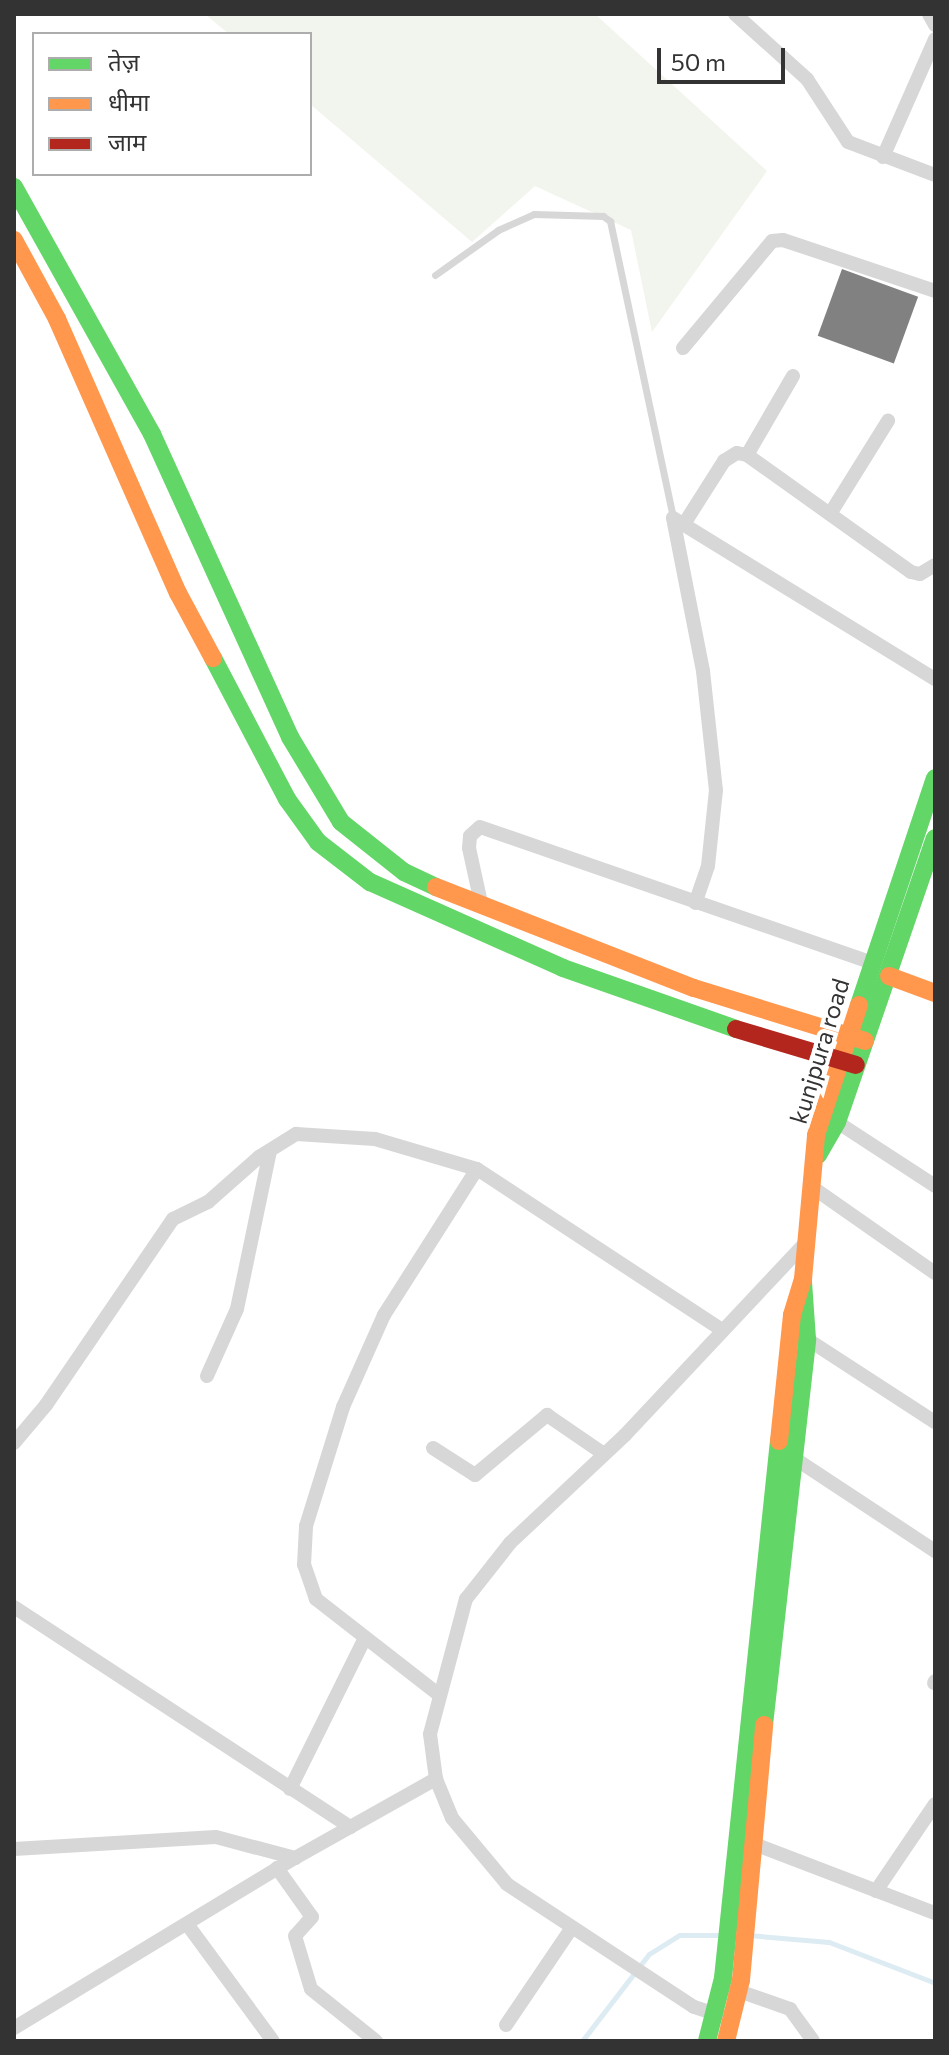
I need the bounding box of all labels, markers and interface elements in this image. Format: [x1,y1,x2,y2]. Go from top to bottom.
legend [32,32,312,176]
scale bar [661,32,789,82]
text: तेज़ [108,47,140,76]
text: 50 m [671,47,726,76]
text: धीमा [108,87,150,116]
text: जाम [108,127,146,156]
street label: kunjpura road [783,975,855,1127]

